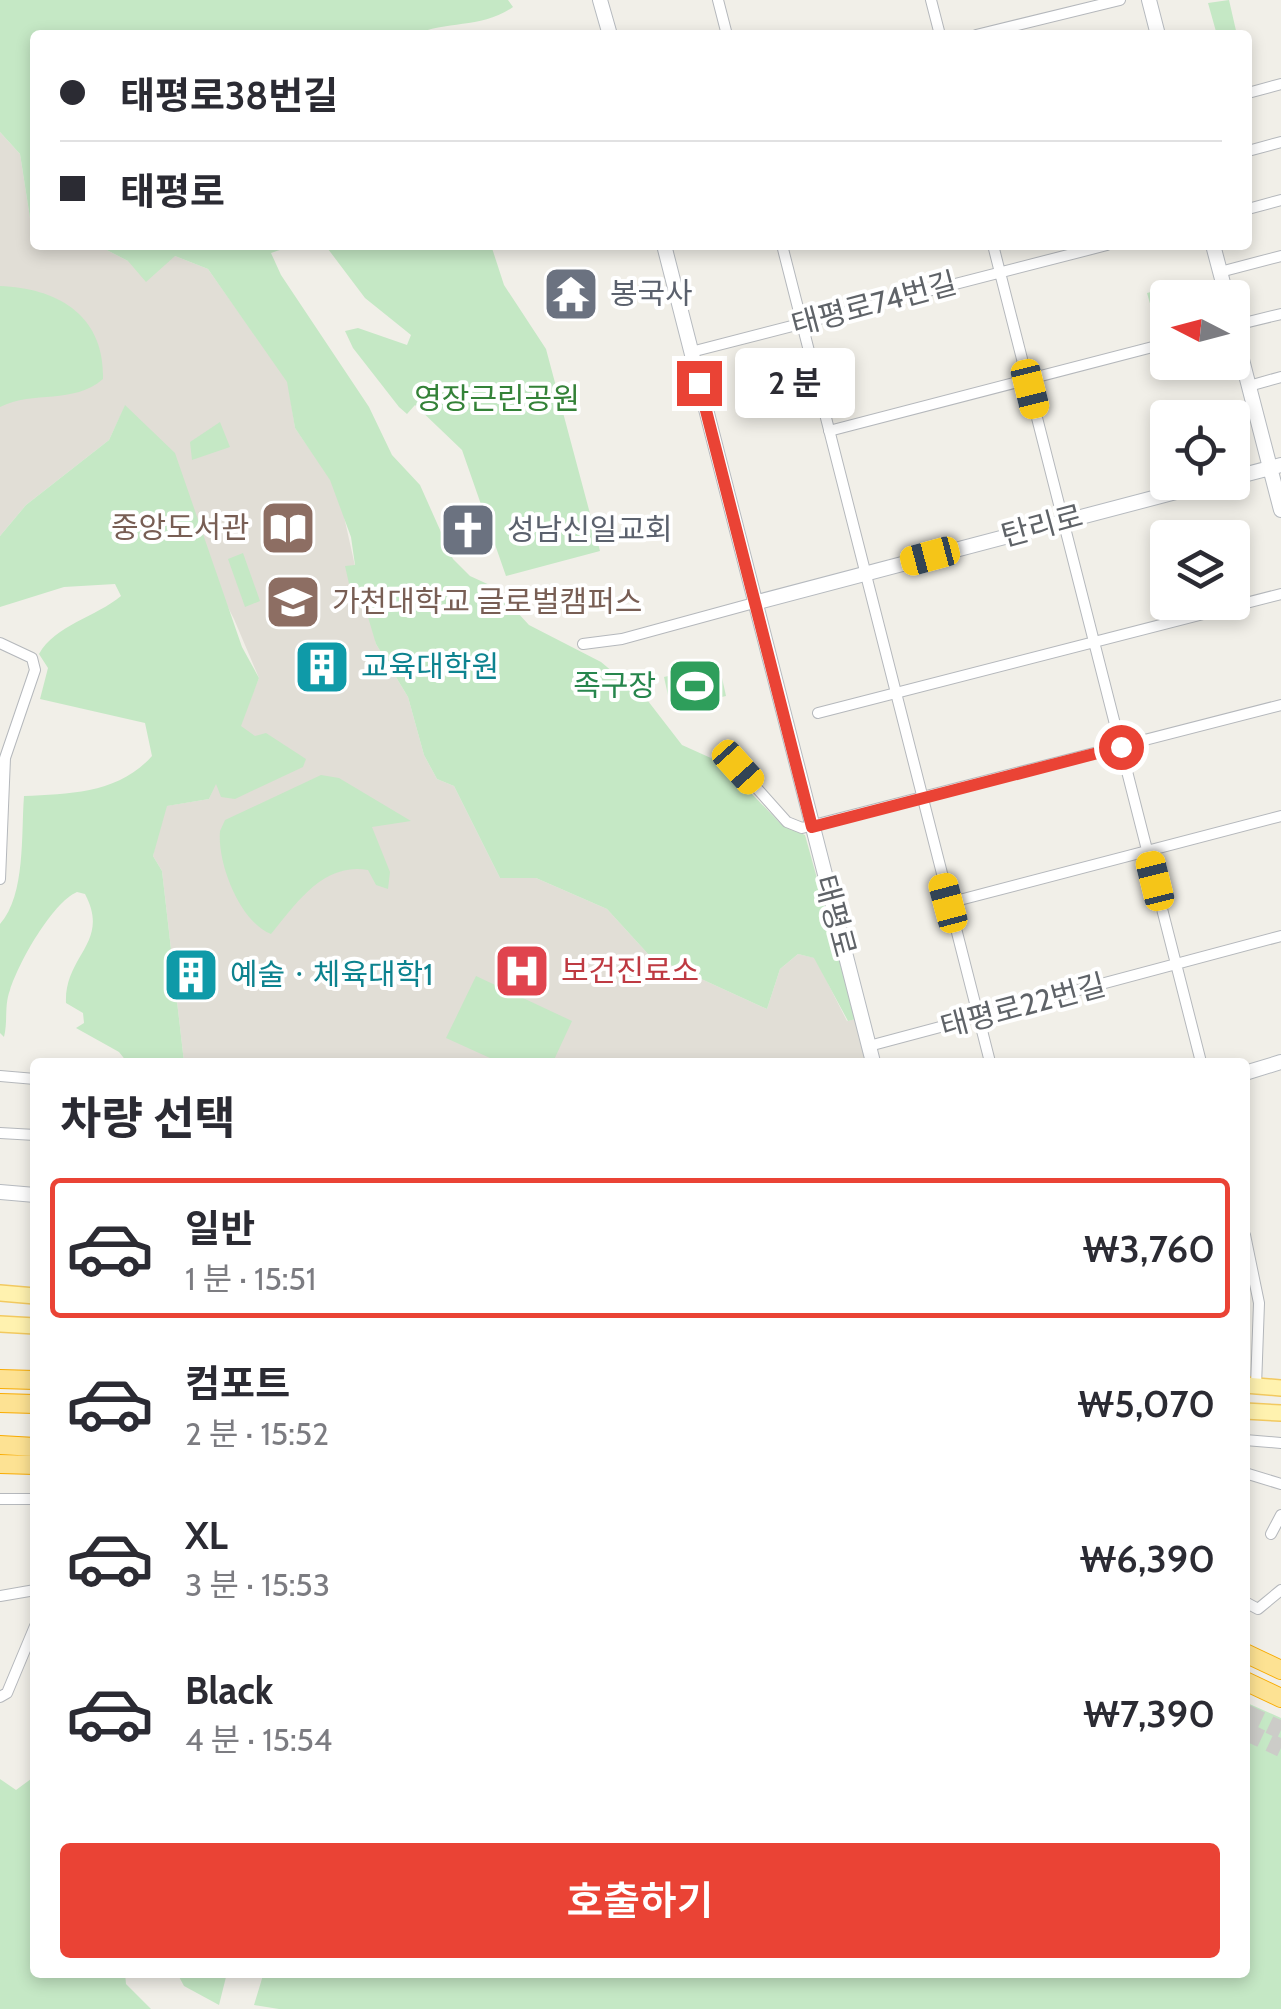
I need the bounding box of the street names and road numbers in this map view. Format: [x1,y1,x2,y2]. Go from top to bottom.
street label: 태평로74번길 [787,264,960,343]
street label: 탄리로 [997,497,1087,554]
street label: 태평로 [807,871,864,961]
street label: 태평로22번길 [936,966,1109,1045]

